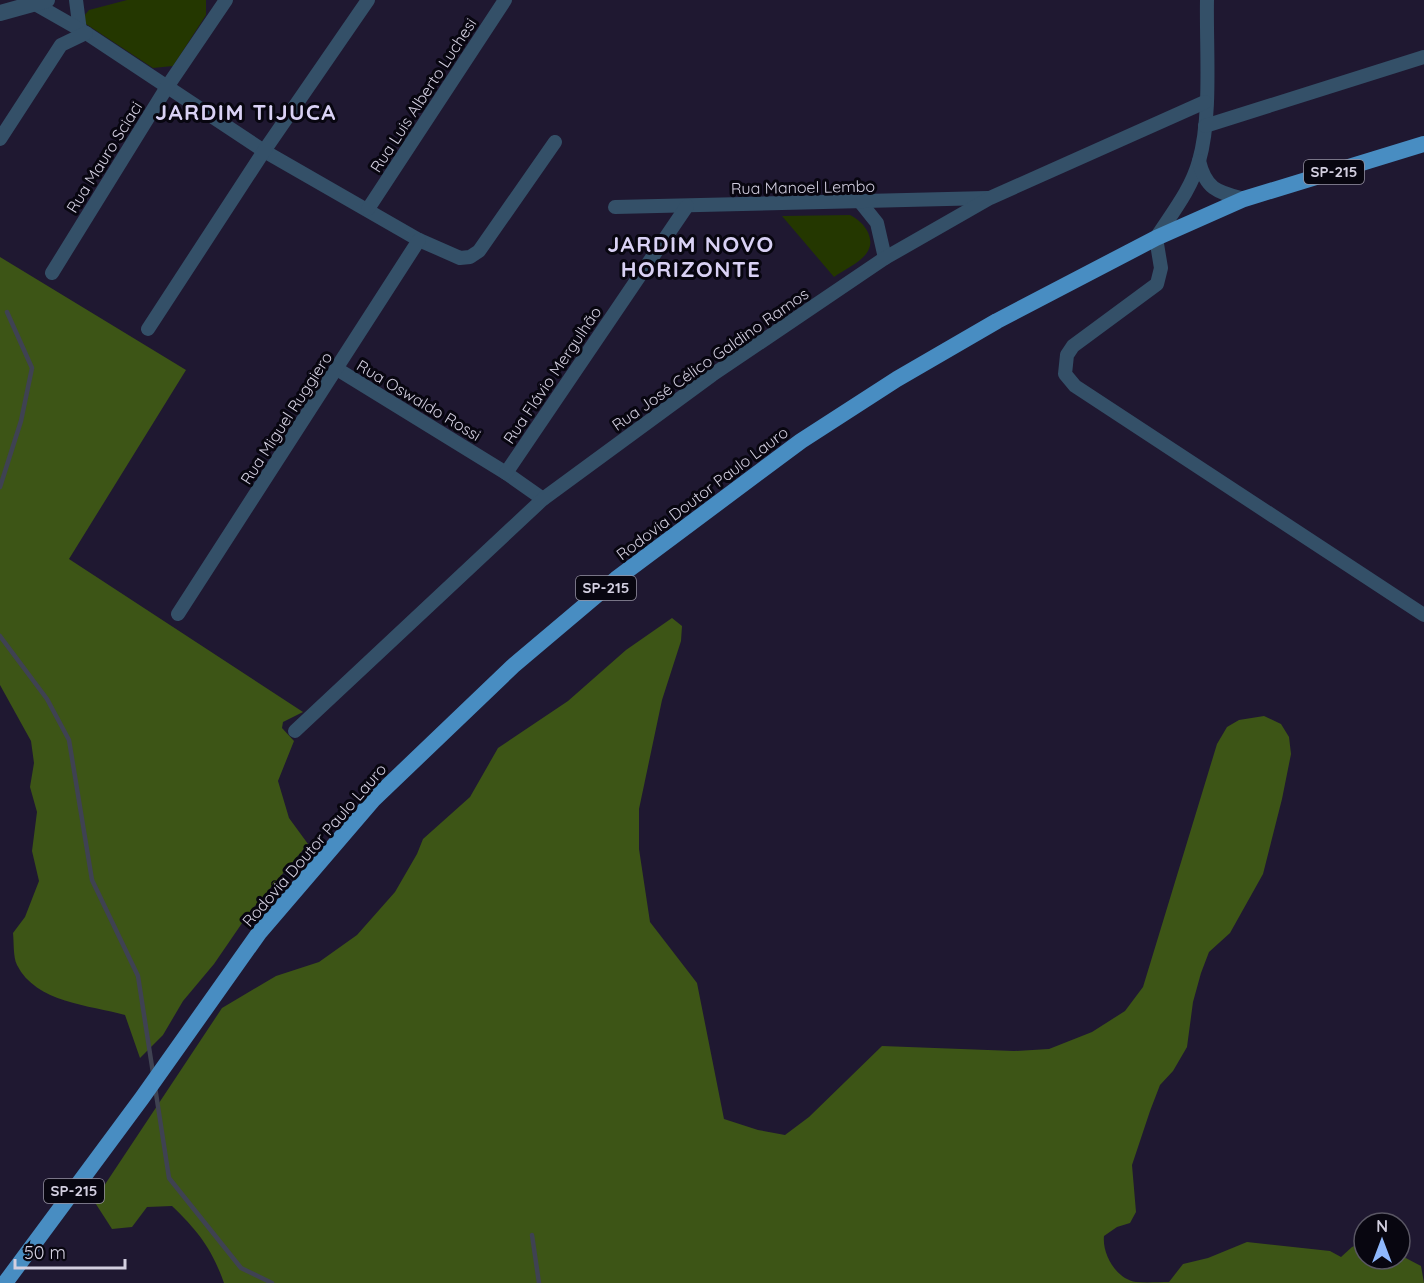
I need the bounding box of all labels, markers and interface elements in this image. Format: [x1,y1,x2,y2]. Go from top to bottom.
street label: Rua Luis Alberto Luchesi [366,14,480,176]
street label: Rua Mauro Sciaci [62,98,146,216]
district label: JARDIM TIJUCA [155,98,337,126]
road number: SP-215 [1304,160,1364,184]
street label: Rua Manoel Lembo [731,176,875,198]
district label: JARDIM NOVO HORIZONTE [607,230,775,283]
street label: Rua José Célico Galdino Ramos [608,283,812,435]
street label: Rua Flávio Mergulhão [499,303,605,447]
street label: Rua Miguel Ruggiero [236,348,336,488]
street label: Rua Oswaldo Rossi [353,355,485,445]
street label: Rodovia Doutor Paulo Lauro [612,422,792,564]
road number: SP-215 [576,576,636,600]
street label: Rodovia Doutor Paulo Lauro [238,759,390,931]
road number: SP-215 [44,1179,104,1203]
north arrow [1352,1211,1412,1271]
text: N [1376,1216,1388,1236]
scale bar [15,1232,124,1270]
text: 50 m [24,1241,66,1264]

